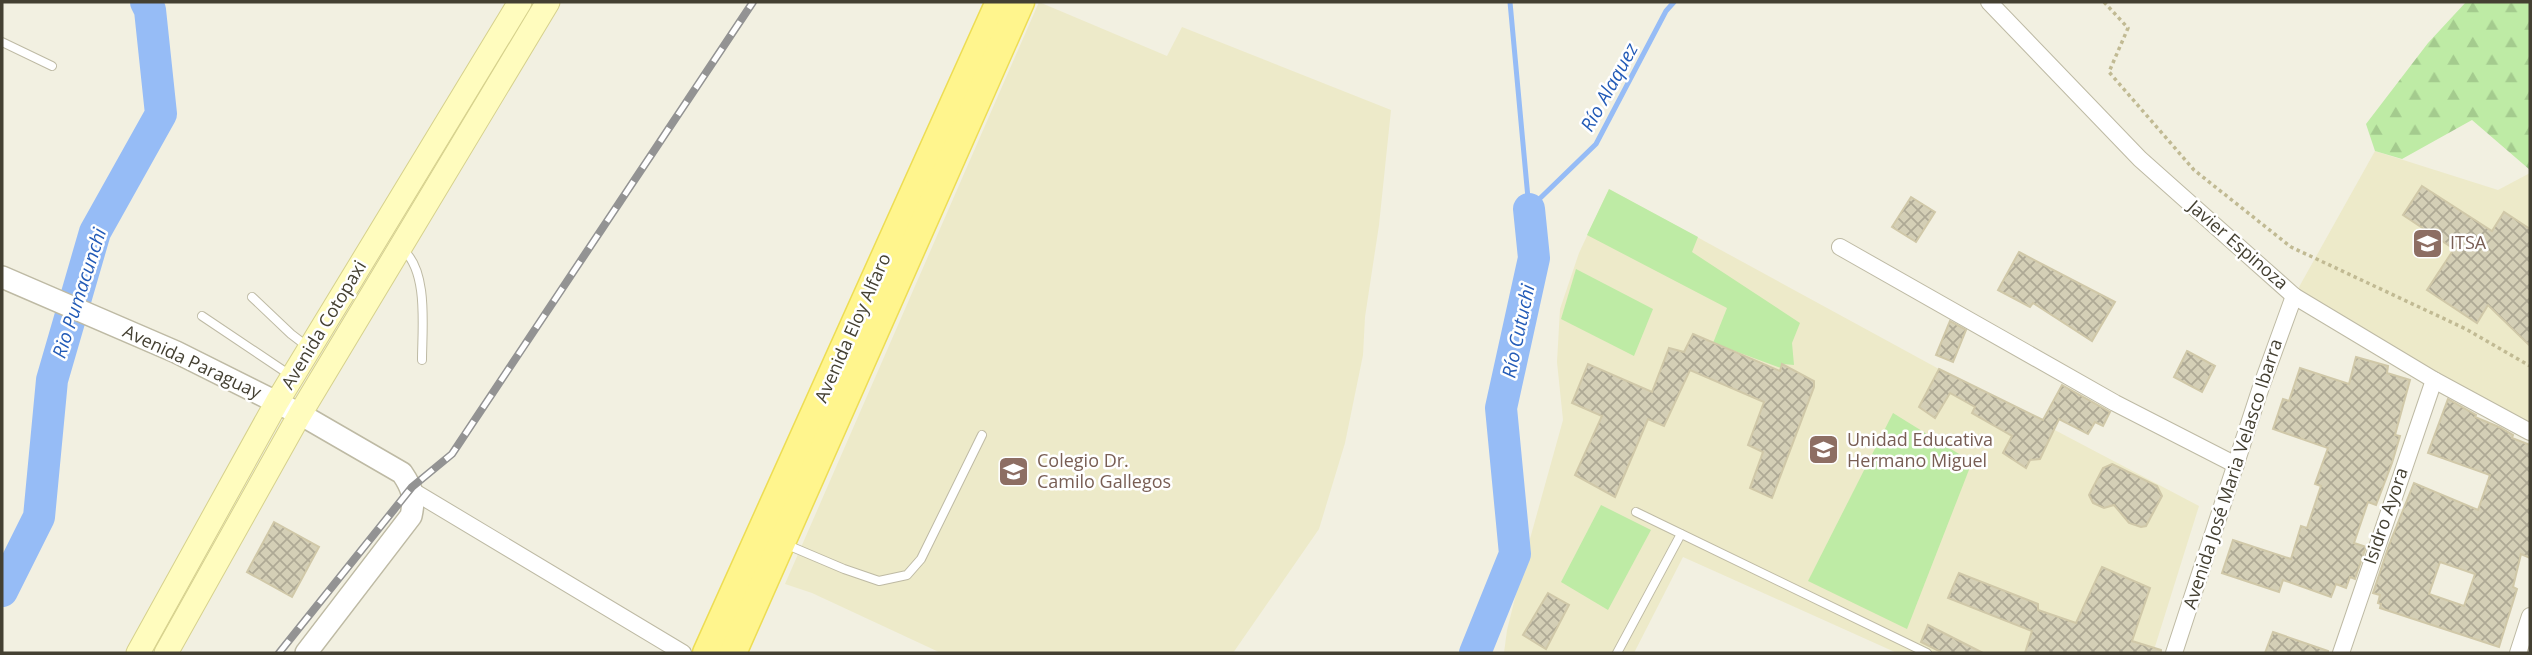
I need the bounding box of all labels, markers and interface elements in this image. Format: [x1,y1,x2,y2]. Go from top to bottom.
water label: Río Alaquez [1574,38,1644,136]
street label: Javier Espinoza [2182,193,2294,294]
water label: Rio Pumacunchi [46,224,113,361]
school or university icon: ITSA [2410,226,2444,260]
place label: ITSA [2450,230,2487,254]
street label: Avenida Eloy Alfaro [808,249,896,406]
street label: Avenida Cotopaxi [275,256,371,393]
water label: Río Cutuchi [1495,281,1541,380]
street label: Avenida Paraguay [119,319,266,404]
street label: Avenida José Maria Velasco Ibarra [2177,336,2287,612]
place label: Unidad Educativa Hermano Miguel [1847,427,1993,472]
school or university icon: Unidad Educativa Hermano Miguel [1807,433,1841,467]
place label: Colegio Dr. Camilo Gallegos [1037,448,1171,493]
school or university icon: Colegio Dr. Camilo Gallegos [997,454,1031,488]
street label: Isidro Ayora [2357,464,2413,567]

